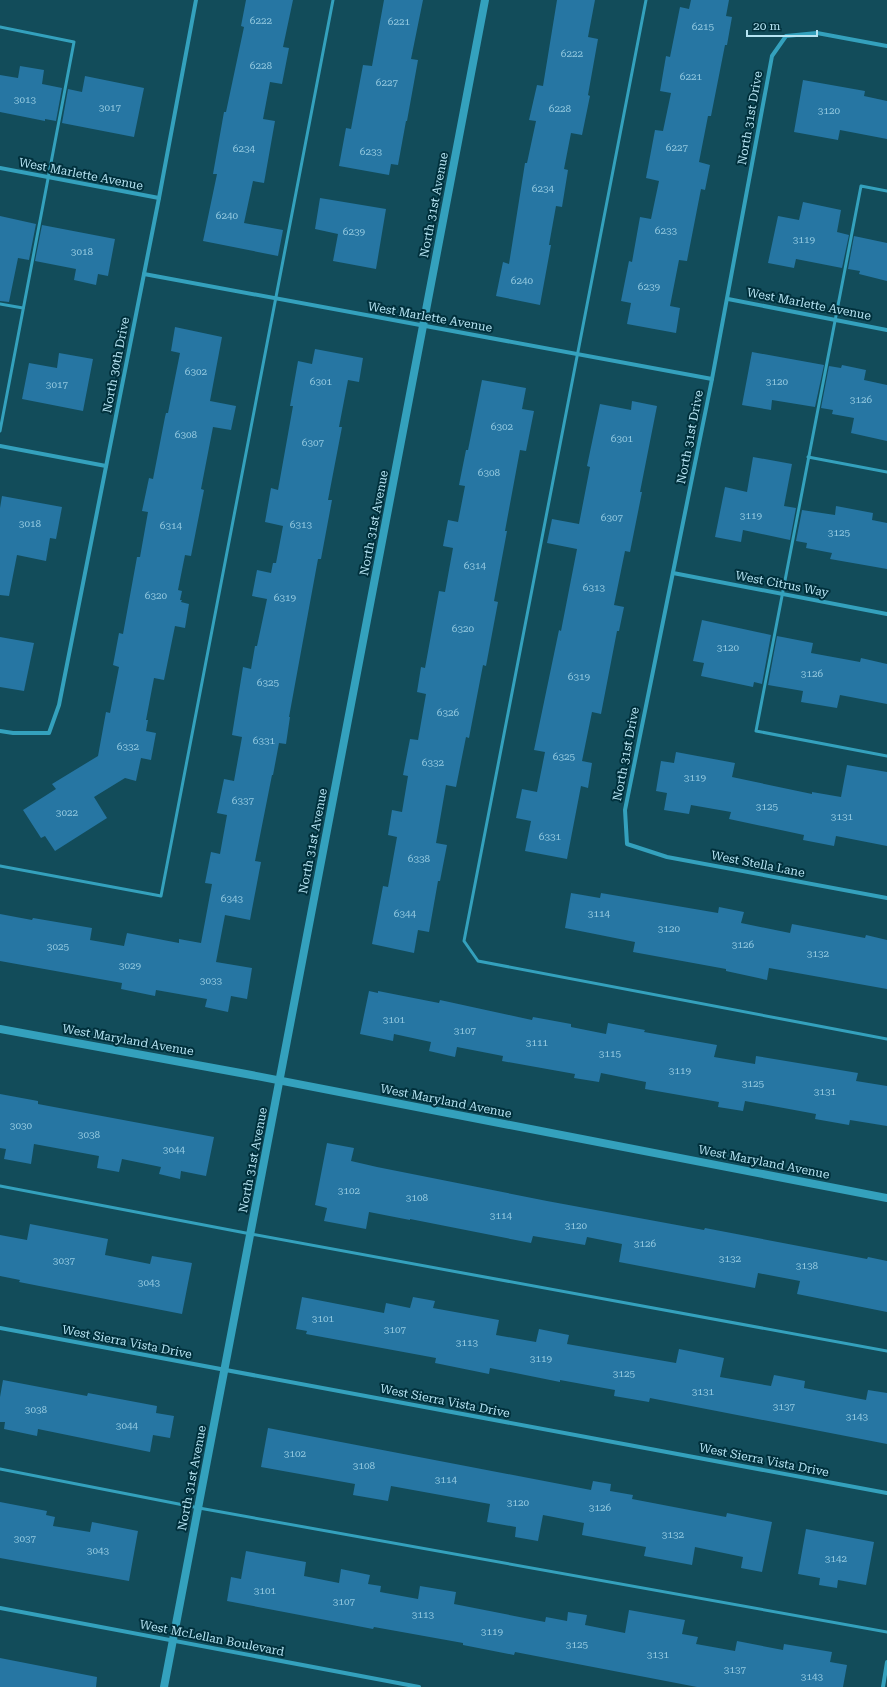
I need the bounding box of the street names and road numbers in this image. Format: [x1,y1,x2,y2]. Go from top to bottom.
street label: North 31st Drive [735,70,765,166]
street label: North 31st Avenue [417,151,451,259]
street label: West Marlette Avenue [18,155,145,193]
street label: West Marlette Avenue [746,285,873,323]
street label: West Marlette Avenue [367,299,494,335]
street label: North 30th Drive [100,316,132,414]
street label: North 31st Drive [674,389,706,485]
street label: North 31st Avenue [357,469,391,577]
street label: West Citrus Way [734,568,831,600]
street label: North 31st Drive [610,706,642,802]
street label: North 31st Avenue [296,787,330,895]
street label: West Stella Lane [710,848,806,880]
street label: West Maryland Avenue [61,1022,195,1059]
street label: West Maryland Avenue [379,1081,513,1121]
street label: North 31st Avenue [236,1106,270,1214]
street label: West Maryland Avenue [697,1142,831,1182]
street label: West Sierra Vista Drive [61,1323,193,1362]
street label: West Sierra Vista Drive [379,1382,511,1421]
street label: North 31st Avenue [175,1424,209,1532]
street label: West Sierra Vista Drive [698,1441,830,1480]
street label: West McLellan Boulevard [139,1617,286,1659]

